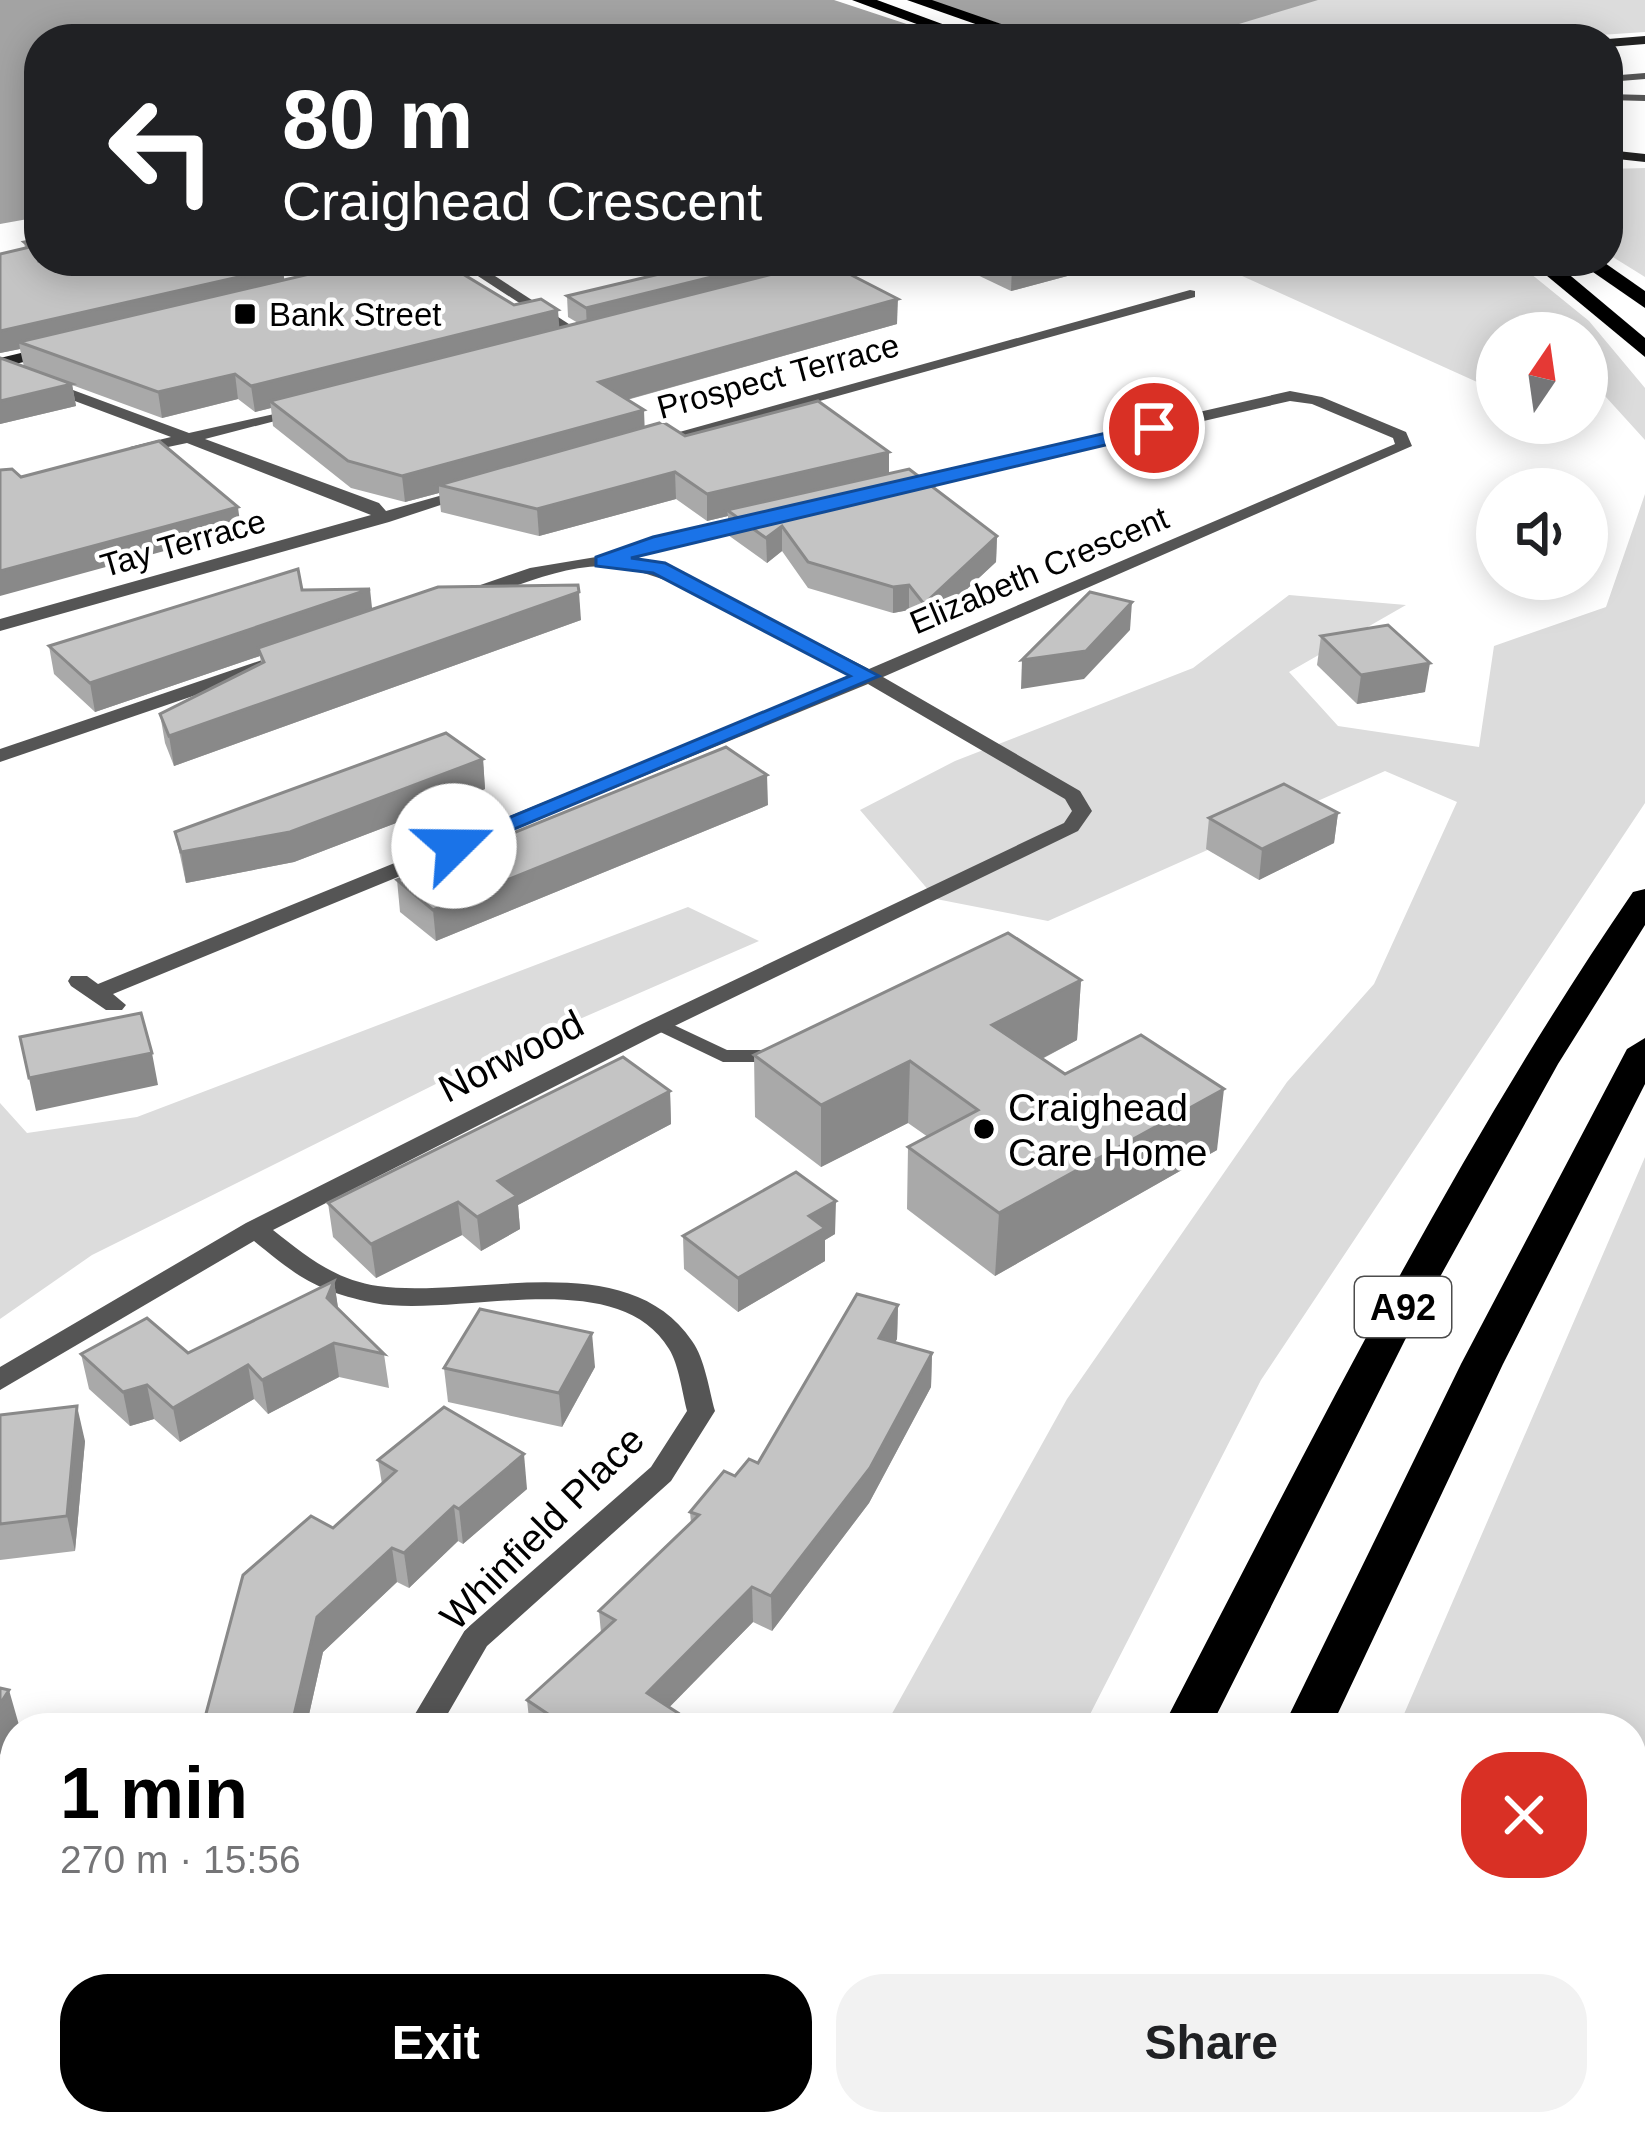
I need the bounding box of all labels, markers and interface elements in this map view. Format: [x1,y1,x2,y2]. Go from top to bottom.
icon: left [84,72,240,228]
text: 80 m [282,72,473,166]
text: Craighead Crescent [282,171,762,231]
place label: Bank Street [269,296,441,333]
marker: Bank Street [232,301,258,327]
north arrow [1476,312,1608,444]
map controls [1476,312,1608,600]
street label: Prospect Terrace [653,326,903,426]
pin [1103,377,1205,479]
icon: arrive [1121,395,1187,461]
button: sound [1476,468,1608,600]
street label: Elizabeth Crescent [904,499,1174,641]
street label: Tay Terrace [96,502,270,584]
position arrow [391,783,517,909]
street label: Norwood [432,1001,590,1111]
place label: Craighead Care Home [1008,1086,1207,1174]
marker: Craighead Care Home [971,1116,997,1142]
road number: A92 [1355,1277,1451,1337]
street label: Whinfield Place [432,1418,652,1638]
button: close [1461,1752,1587,1878]
text: 1 min [60,1753,248,1833]
text: 270 m · 15:56 [60,1838,301,1881]
button: Exit [60,1974,812,2112]
button: Share [836,1974,1587,2112]

